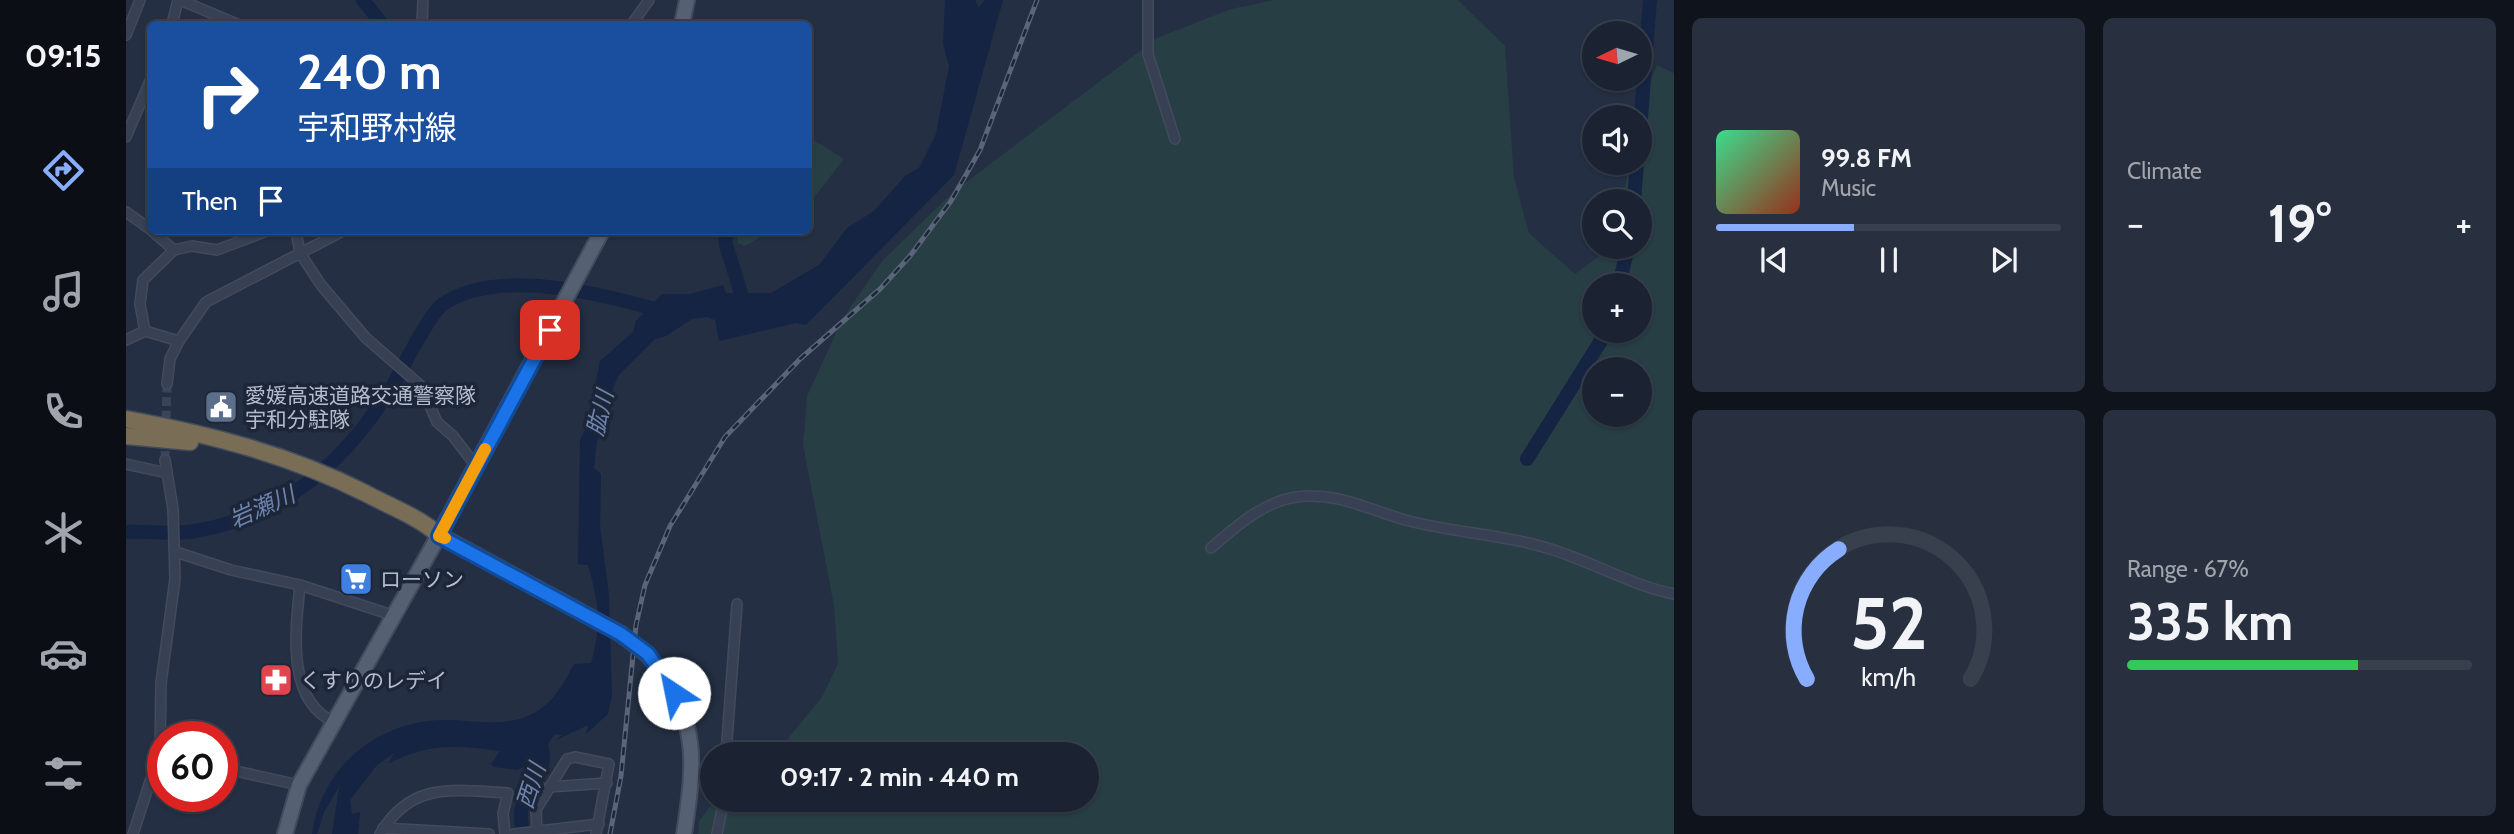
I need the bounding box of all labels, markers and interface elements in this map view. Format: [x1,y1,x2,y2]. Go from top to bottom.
north arrow [1582,21,1652,91]
map controls [1582,21,1652,427]
text: 09:15 [25,36,101,75]
text: 240 m [297,42,442,101]
icon: right [182,49,273,140]
button: sound [1582,105,1652,175]
text: 宇和野村線 [297,108,457,147]
text: 99.8 FM [1821,142,1912,174]
icon: directions [39,146,88,195]
text: Climate [2127,157,2202,185]
text: Music [1821,174,1876,202]
icon: arrive [252,182,290,220]
text: Then [182,185,238,217]
button: search [1582,189,1652,259]
text: 19° [2268,192,2331,255]
text: − [2127,200,2144,247]
text: + [2455,200,2472,247]
icon: previous [1755,241,1793,279]
icon: pause [1870,241,1908,279]
icon: next [1985,241,2023,279]
icon: music [39,267,88,316]
button: + [1582,273,1652,343]
pin [520,300,580,360]
icon: arrive [531,311,569,349]
button: − [1582,357,1652,427]
place label: 愛媛高速道路交通警察隊 宇和分駐隊 [245,383,476,432]
water label: 肱川 [581,384,620,439]
icon: phone [39,387,88,436]
public building icon: 愛媛高速道路交通警察隊 宇和分駐隊 [202,388,240,426]
water label: 岩瀬川 [225,479,302,534]
icon: climate [39,508,88,557]
text: Range · 67% [2127,555,2249,583]
supermarket icon: ローソン [337,560,375,598]
place label: ローソン [380,567,464,592]
text: 52 [1850,579,1927,667]
text: 335 km [2127,590,2293,653]
icon: car [39,629,88,678]
position arrow [637,656,711,730]
pharmacy icon: くすりのレデイ [257,661,295,699]
text: km/h [1861,662,1916,692]
place label: くすりのレデイ [300,668,447,693]
speed limit sign: 60 [147,721,238,812]
icon: filters [39,749,88,798]
water label: 西川 [511,757,552,812]
text: 09:17 · 2 min · 440 m [780,761,1019,793]

